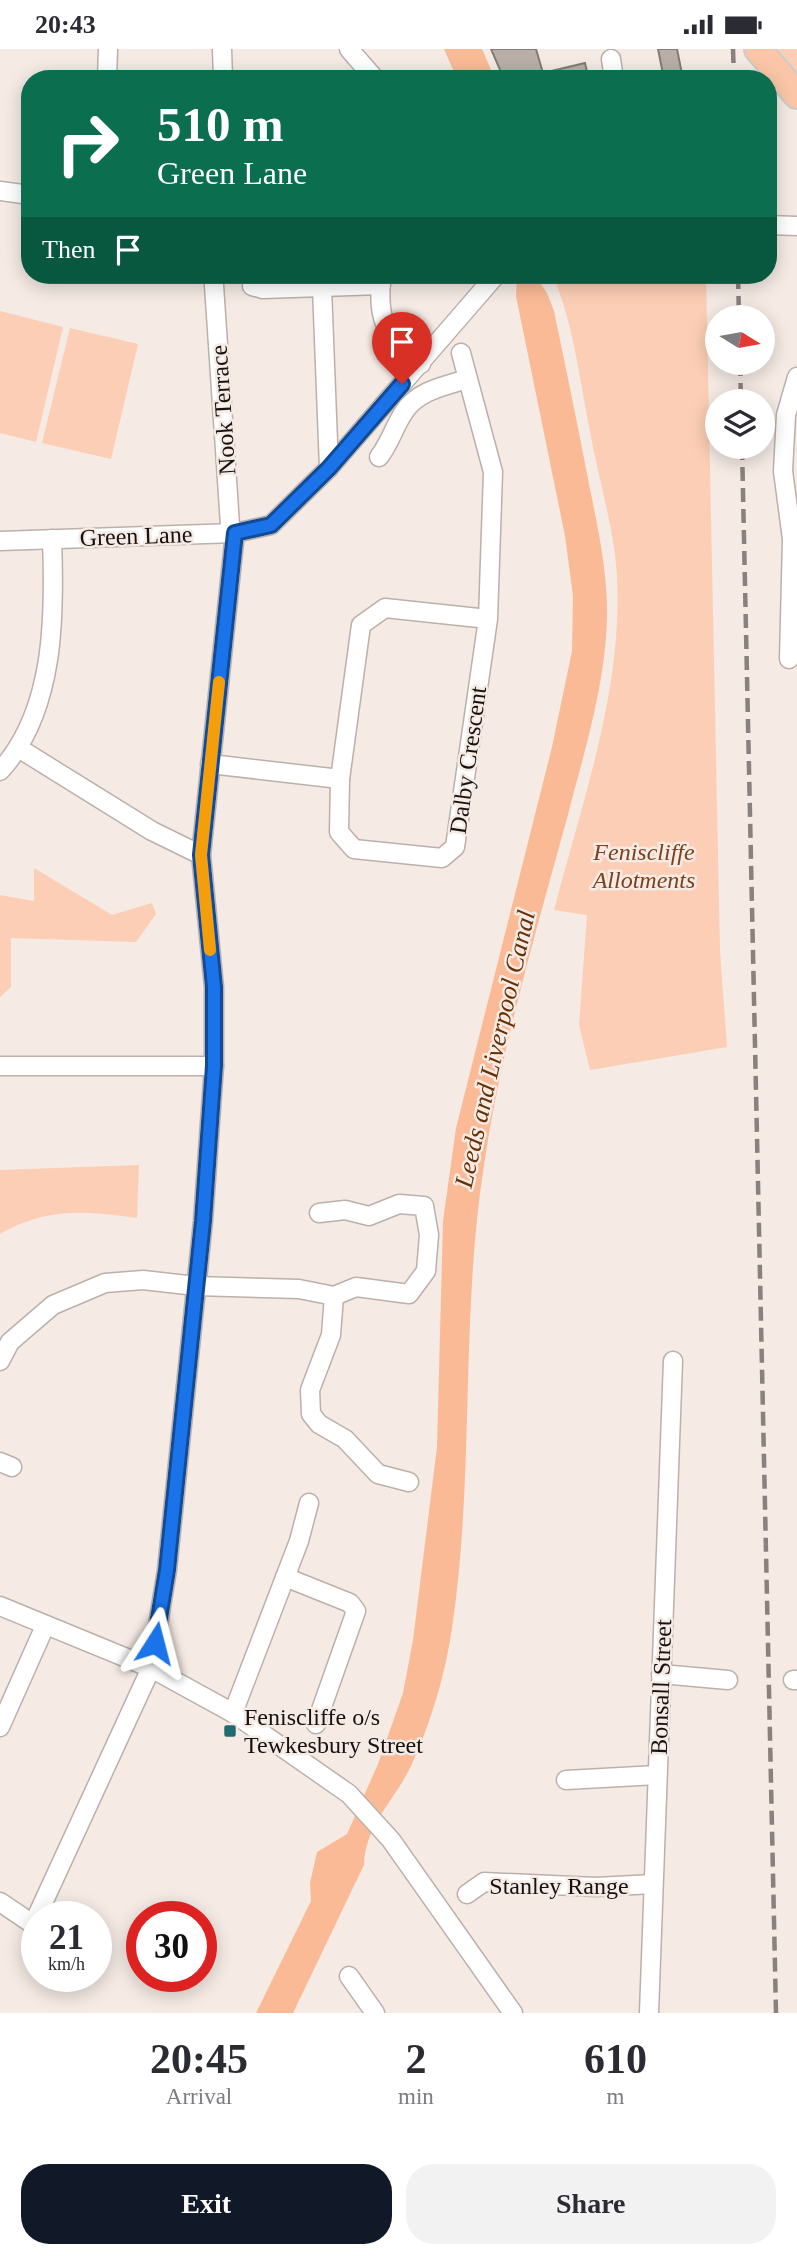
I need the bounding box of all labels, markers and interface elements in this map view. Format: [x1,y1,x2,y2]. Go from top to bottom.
text: 20:43 [35,10,96,39]
text: 510 m [157,97,284,152]
icon: right [42,98,133,189]
text: Green Lane [157,155,307,191]
icon: arrive [109,231,147,269]
text: Then [42,235,95,264]
north arrow [705,305,775,375]
map controls [705,305,775,459]
pin [372,312,432,384]
icon: arrive [383,323,421,361]
street label: Nook Terrace [205,344,241,476]
button: layers [705,389,775,459]
street label: Green Lane [79,521,193,551]
street label: Dalby Crescent [445,684,491,835]
park label: Feniscliffe Allotments [591,839,695,893]
water label: Leeds and Liverpool Canal [449,907,541,1192]
position arrow [118,1606,192,1680]
street label: Bonsall Street [646,1619,676,1755]
place label: Feniscliffe o/s Tewkesbury Street [244,1704,423,1758]
marker: Feniscliffe o/s Tewkesbury Street [222,1723,238,1739]
street label: Stanley Range [489,1873,629,1899]
speed limit sign: 30 [126,1901,217,1992]
text: 21 [49,1918,84,1957]
text: km/h [48,1954,85,1974]
text: 20:45 [150,2036,248,2082]
text: 2 [405,2036,426,2082]
text: 610 [584,2036,647,2082]
text: Arrival [166,2084,232,2109]
text: min [398,2084,434,2109]
text: m [606,2084,624,2109]
button: Exit [21,2164,392,2244]
button: Share [406,2164,776,2244]

